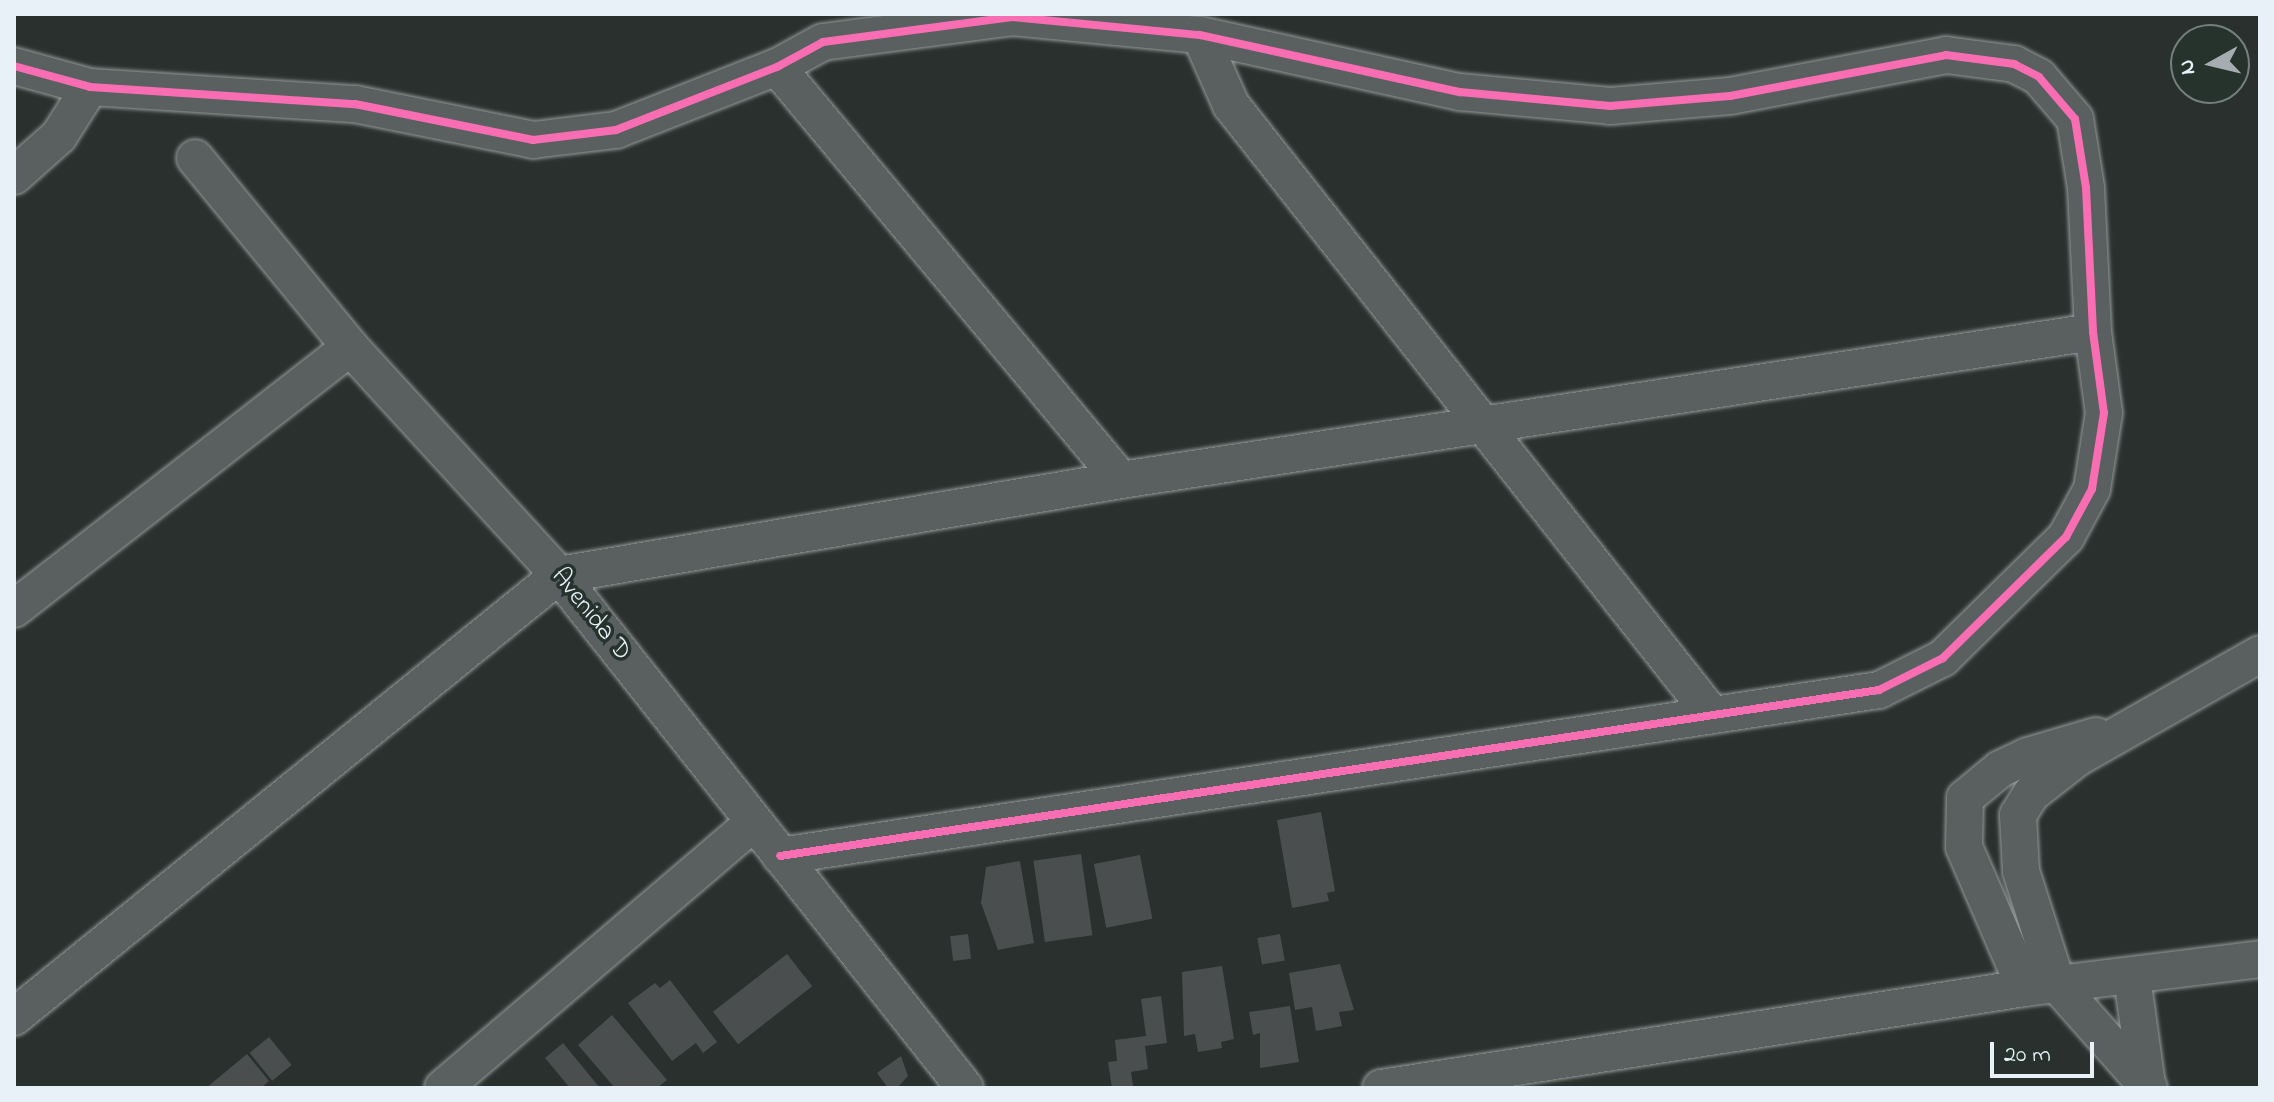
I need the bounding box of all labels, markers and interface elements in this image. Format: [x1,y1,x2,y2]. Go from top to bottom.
north arrow [2170,24,2250,104]
text: N [2171,57,2205,77]
street label: Avenida D [543,562,637,668]
scale bar [1994,1026,2098,1076]
text: 20 m [2004,1038,2051,1073]

